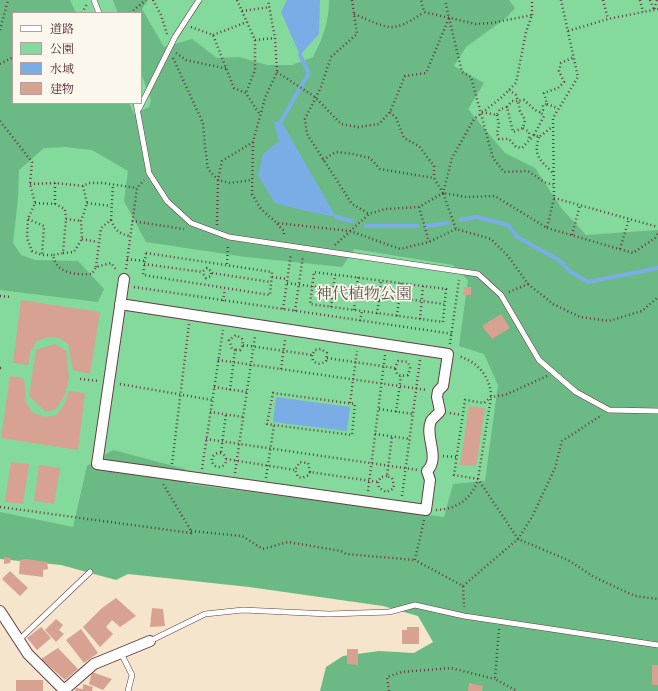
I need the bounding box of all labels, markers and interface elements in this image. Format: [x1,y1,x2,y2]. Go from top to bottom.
legend [12,12,142,104]
text: 道路 [50,24,74,36]
text: 公園 [50,44,74,56]
text: 水域 [50,64,74,76]
text: 建物 [50,84,74,96]
park label: 神代植物公園 [316,285,412,305]

